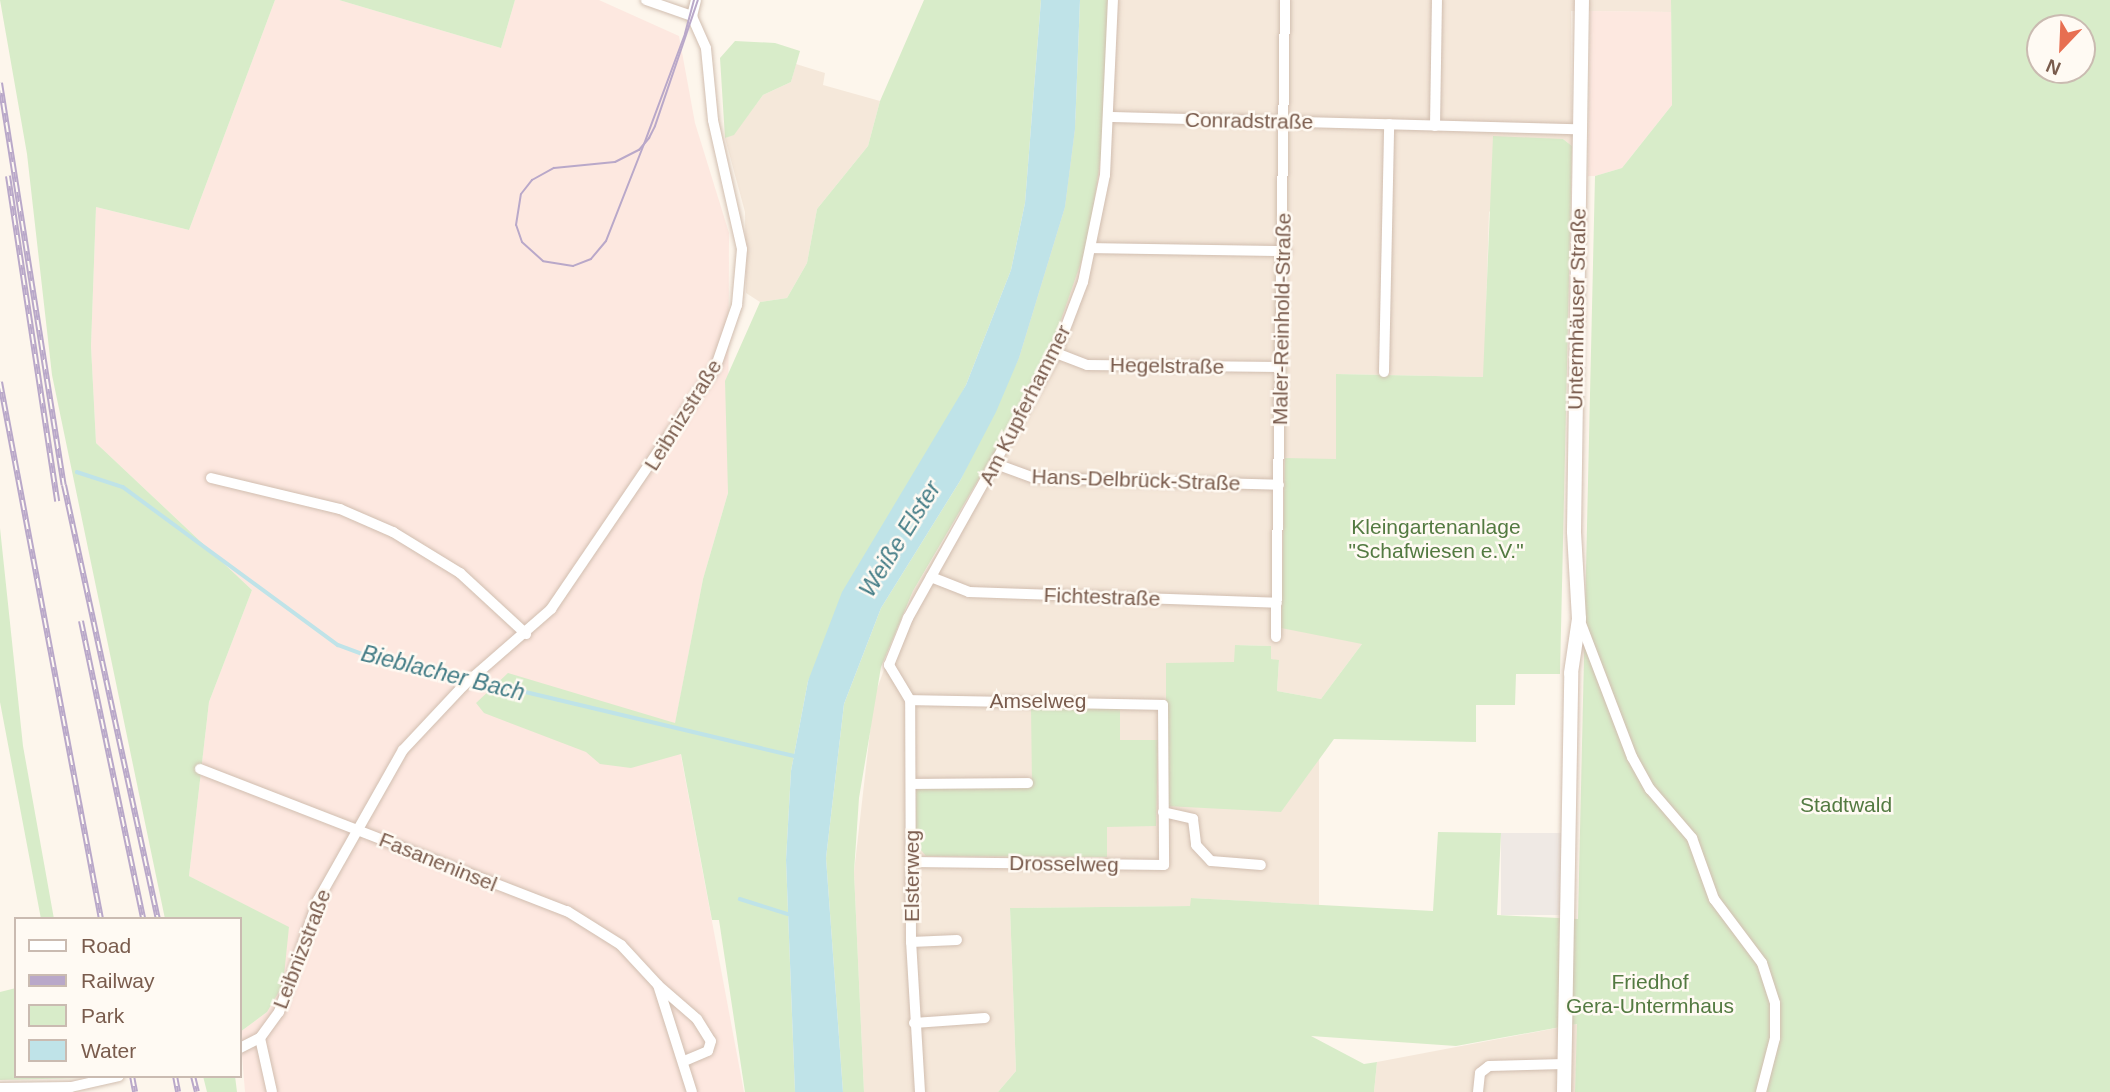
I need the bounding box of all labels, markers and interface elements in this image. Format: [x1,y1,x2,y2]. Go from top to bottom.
north arrow [2026,14,2096,84]
text: N [2043,55,2064,79]
street label: Conradstraße [1185,107,1313,135]
street label: Untermhäuser Straße [1563,208,1591,410]
street label: Maler-Reinhold-Straße [1268,213,1296,425]
street label: Am Kupferhammer [974,321,1076,489]
street label: Hegelstraße [1110,352,1224,380]
street label: Leibnizstraße [639,355,727,475]
street label: Hans-Delbrück-Straße [1031,464,1241,496]
water label: Weiße Elster [854,476,946,602]
park label: Kleingartenanlage "Schafwiesen e.V." [1348,514,1524,564]
street label: Fichtestraße [1043,582,1161,612]
water label: Bieblacher Bach [358,639,528,707]
street label: Amselweg [990,688,1086,714]
park label: Stadtwald [1800,792,1892,818]
street label: Fasaneninsel [375,827,501,897]
street label: Elsterweg [899,830,925,922]
street label: Drosselweg [1009,850,1119,878]
street label: Leibnizstraße [268,886,336,1012]
legend [14,917,242,1078]
text: Road [81,934,131,957]
text: Railway [81,969,155,992]
park label: Friedhof Gera-Untermhaus [1566,969,1734,1019]
text: Park [81,1004,124,1027]
text: Water [81,1039,136,1062]

